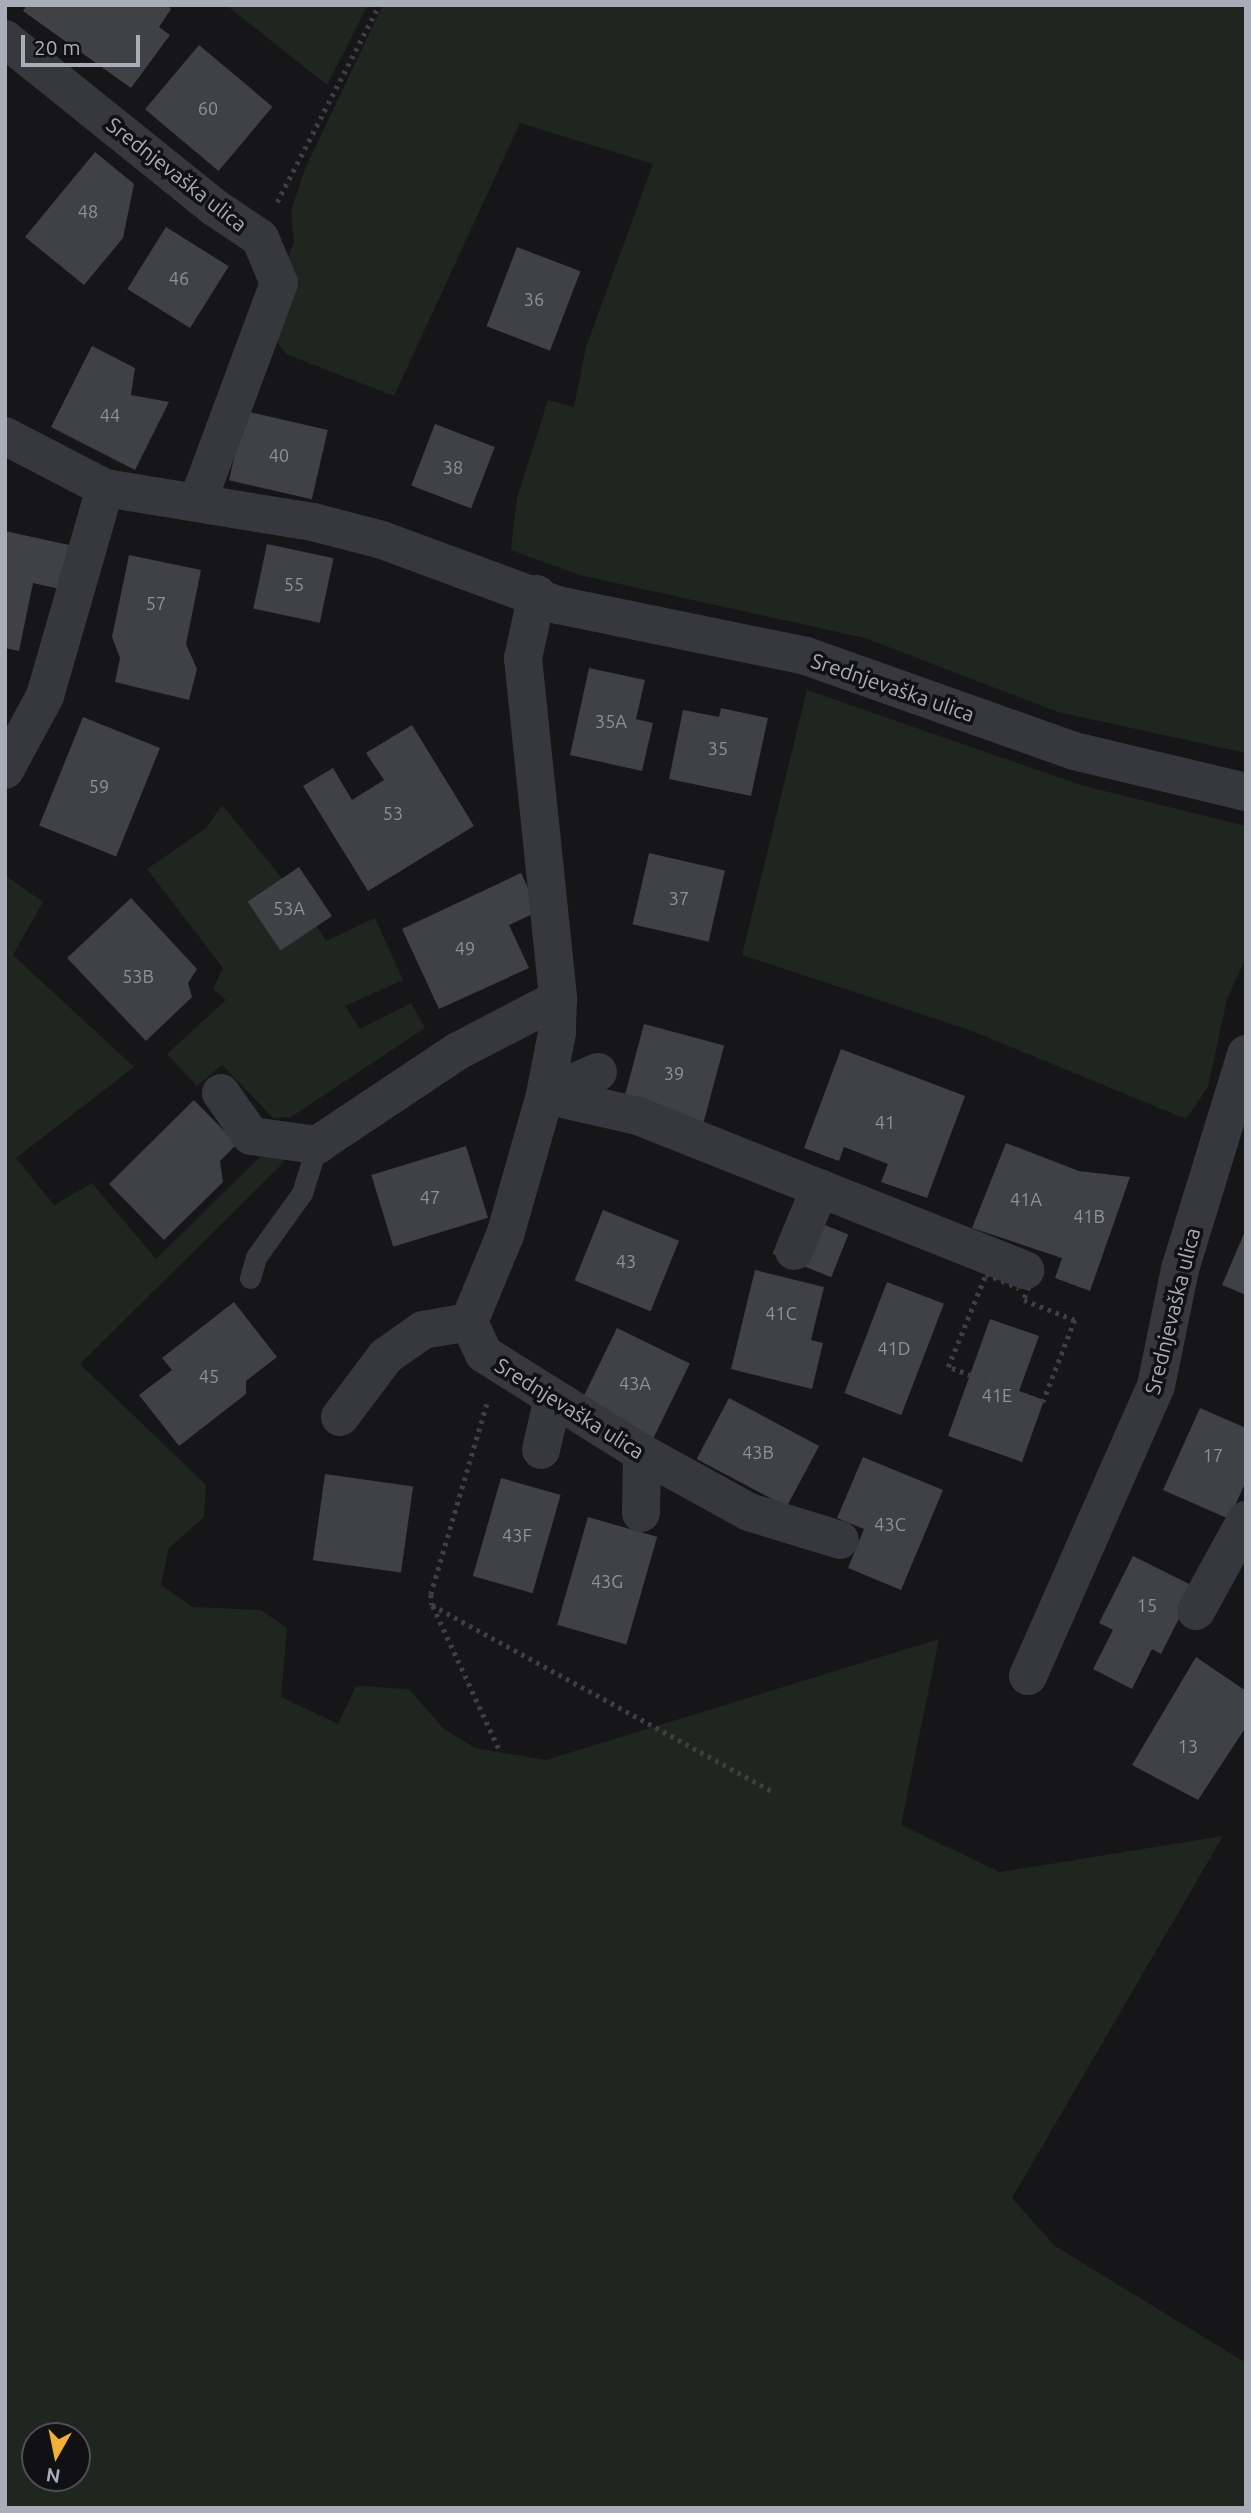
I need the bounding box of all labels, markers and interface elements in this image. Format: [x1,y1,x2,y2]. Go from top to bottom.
scale bar [24,21,144,65]
text: 20 m [34,35,81,59]
house number: 60 [198,97,218,119]
street label: Srednjevaška ulica [102,111,252,237]
house number: 48 [78,200,98,222]
house number: 46 [169,267,189,289]
house number: 36 [524,288,544,310]
house number: 44 [100,404,120,426]
house number: 40 [269,444,289,466]
house number: 38 [443,456,463,478]
house number: 55 [284,573,304,595]
house number: 57 [146,592,166,614]
street label: Srednjevaška ulica [808,647,978,727]
house number: 35A [595,710,627,732]
house number: 35 [708,737,728,759]
house number: 59 [89,775,109,797]
house number: 53 [383,802,403,824]
house number: 37 [669,887,689,909]
house number: 53A [273,897,305,919]
house number: 49 [455,937,475,959]
house number: 53B [122,965,154,987]
house number: 39 [664,1062,684,1084]
house number: 41 [875,1111,895,1133]
house number: 47 [420,1186,440,1208]
house number: 41A [1010,1188,1042,1210]
house number: 41B [1073,1205,1105,1227]
street label: Srednjevaška ulica [1139,1225,1205,1397]
house number: 43 [616,1250,636,1272]
house number: 41C [765,1302,797,1324]
house number: 41D [877,1337,911,1359]
street label: Srednjevaška ulica [491,1352,649,1464]
house number: 45 [199,1365,219,1387]
house number: 43A [619,1372,651,1394]
house number: 41E [982,1384,1012,1406]
house number: 43B [742,1441,774,1463]
house number: 17 [1203,1444,1223,1466]
house number: 43C [874,1513,906,1535]
house number: 43F [502,1524,532,1546]
house number: 43G [591,1570,623,1592]
house number: 15 [1137,1594,1157,1616]
house number: 13 [1178,1735,1198,1757]
north arrow [21,2422,91,2492]
text: N [44,2464,62,2488]

